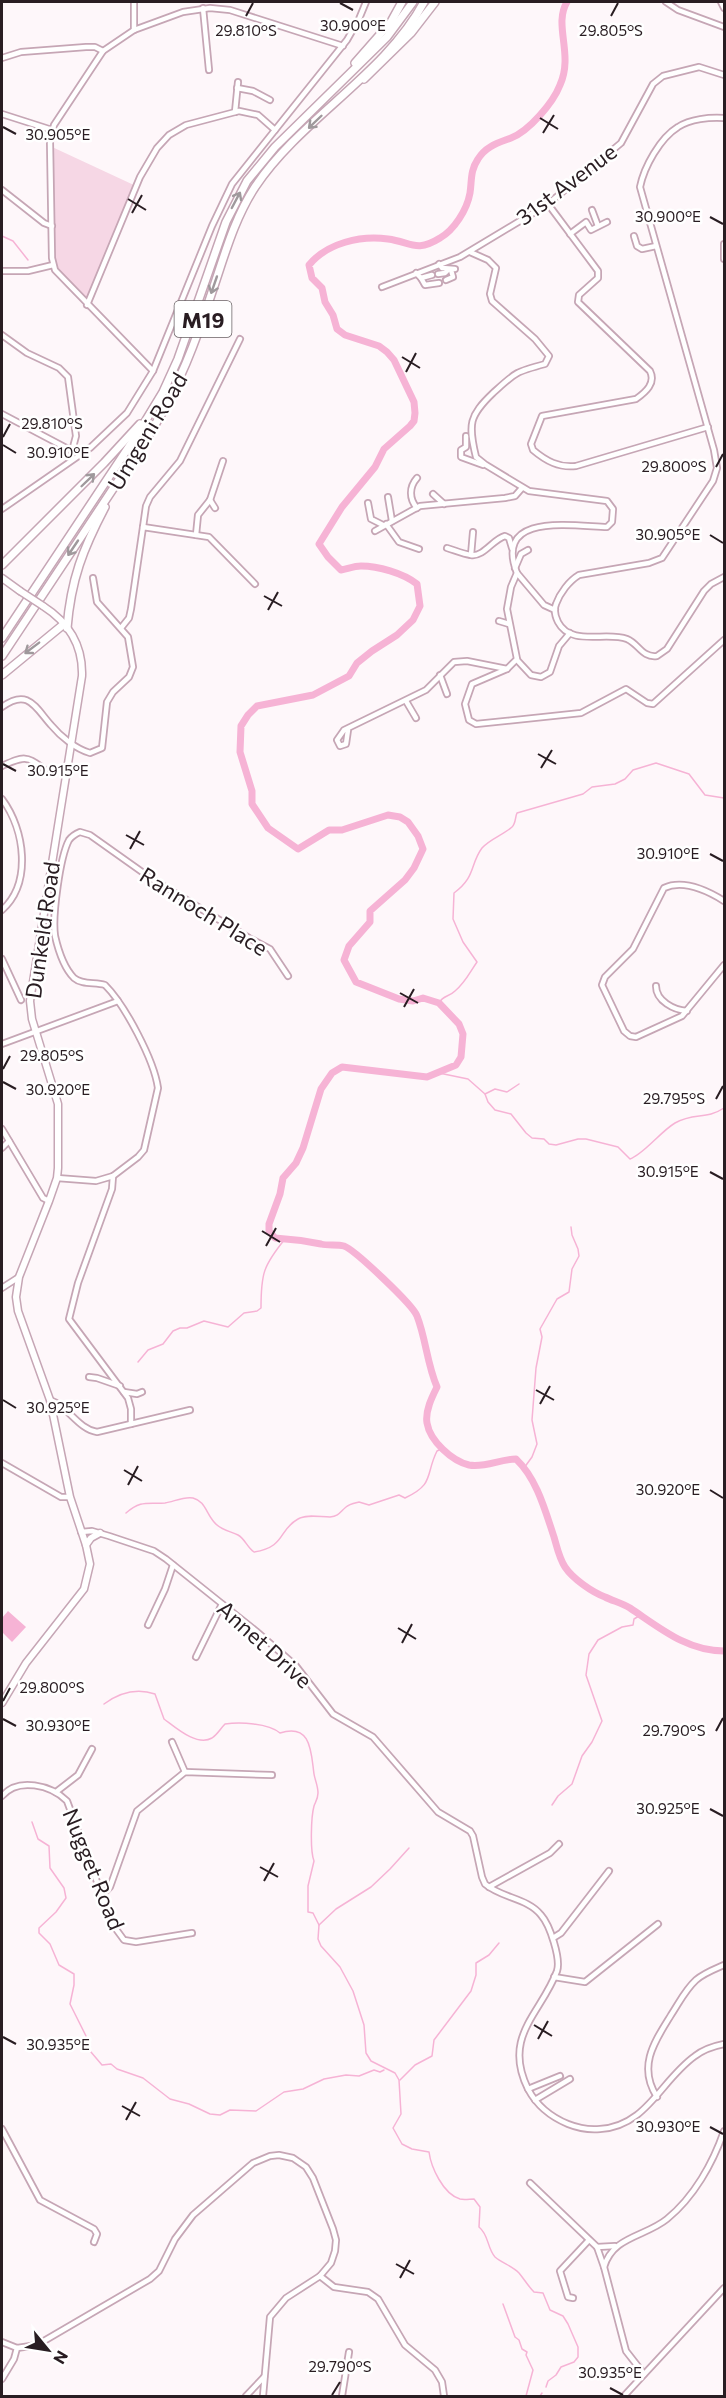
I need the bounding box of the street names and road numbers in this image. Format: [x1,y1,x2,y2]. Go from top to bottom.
street label: 31st Avenue [511,138,621,230]
road number: M19 [174,301,232,337]
street label: Umgeni Road [101,367,193,495]
street label: Dunkeld Road [19,860,65,1000]
street label: Rannoch Place [135,861,273,961]
street label: Annet Drive [212,1594,318,1694]
street label: Nugget Road [57,1804,131,1934]

